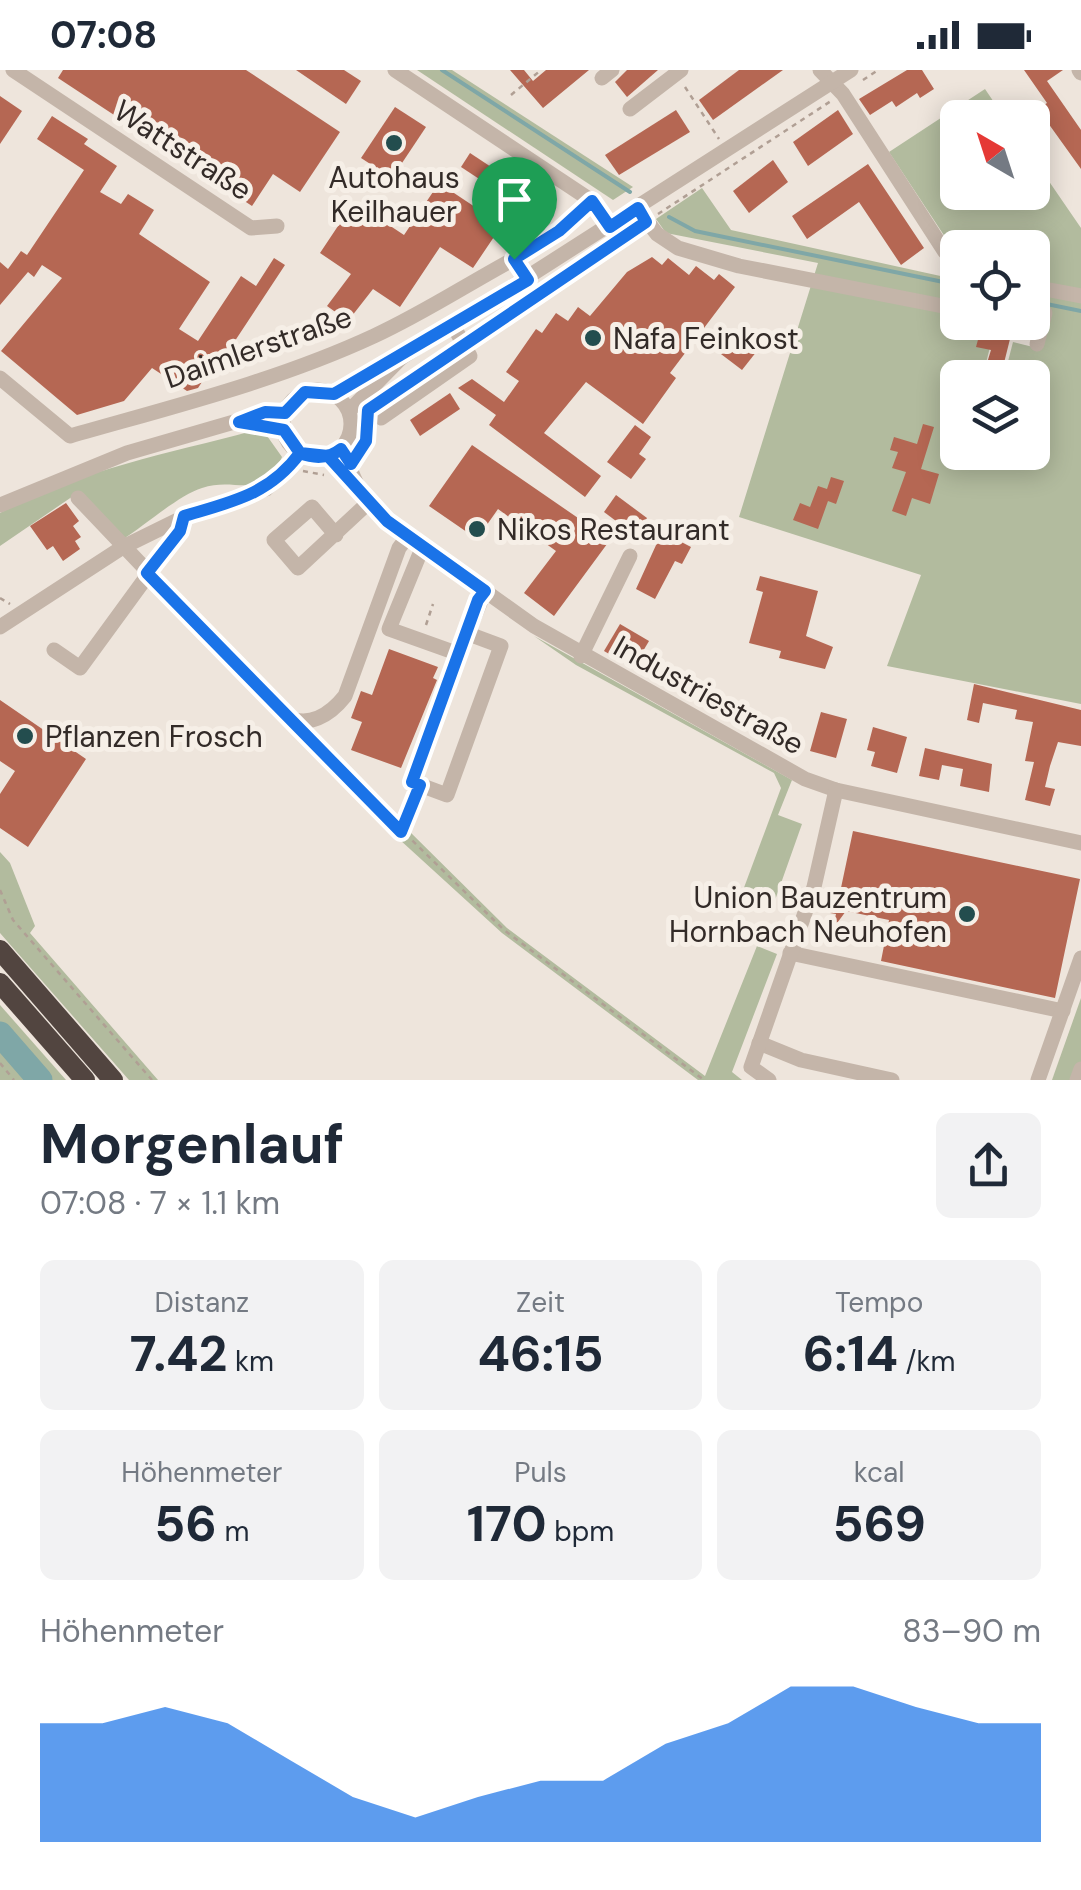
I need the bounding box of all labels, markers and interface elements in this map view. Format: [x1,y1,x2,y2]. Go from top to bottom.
text: 07:08 [50,10,157,60]
street label: Wattstraße [107,91,259,209]
north arrow [940,100,1050,210]
map controls [940,100,1050,470]
marker: Autohaus Keilhauer [383,132,405,154]
pin [472,157,557,260]
place label: Autohaus Keilhauer [328,158,460,231]
icon: arrive [487,172,542,227]
button: locate [940,230,1050,340]
street label: Daimlerstraße [159,297,357,397]
place label: Nafa Feinkost [613,319,799,358]
marker: Nafa Feinkost [582,327,604,349]
button: layers [940,360,1050,470]
place label: Nikos Restaurant [497,510,730,549]
marker: Nikos Restaurant [466,518,488,540]
street label: Industriestraße [607,627,811,763]
place label: Pflanzen Frosch [45,717,263,756]
marker: Pflanzen Frosch [14,725,36,747]
place label: Union Bauzentrum Hornbach Neuhofen [669,878,947,951]
marker: Union Bauzentrum Hornbach Neuhofen [956,903,978,925]
text: Morgenlauf [40,1108,344,1180]
button: share [936,1113,1041,1218]
text: 07:08 · 7 × 1.1 km [40,1182,280,1224]
text: Distanz [155,1284,249,1321]
text: Zeit [516,1284,565,1321]
text: Tempo [835,1284,923,1321]
text: 7.42 [130,1321,227,1387]
text: 46:15 [477,1321,604,1387]
text: 6:14 [803,1321,898,1387]
text: km [227,1343,274,1380]
text: /km [898,1343,955,1380]
text: Höhenmeter [121,1454,282,1491]
text: Puls [514,1454,567,1491]
text: kcal [854,1454,904,1491]
text: 56 [154,1491,217,1557]
text: 170 [467,1491,547,1557]
text: 569 [832,1491,926,1557]
text: m [217,1513,249,1550]
text: bpm [547,1513,614,1550]
text: Höhenmeter [40,1610,224,1652]
text: 83–90 m [902,1610,1041,1652]

